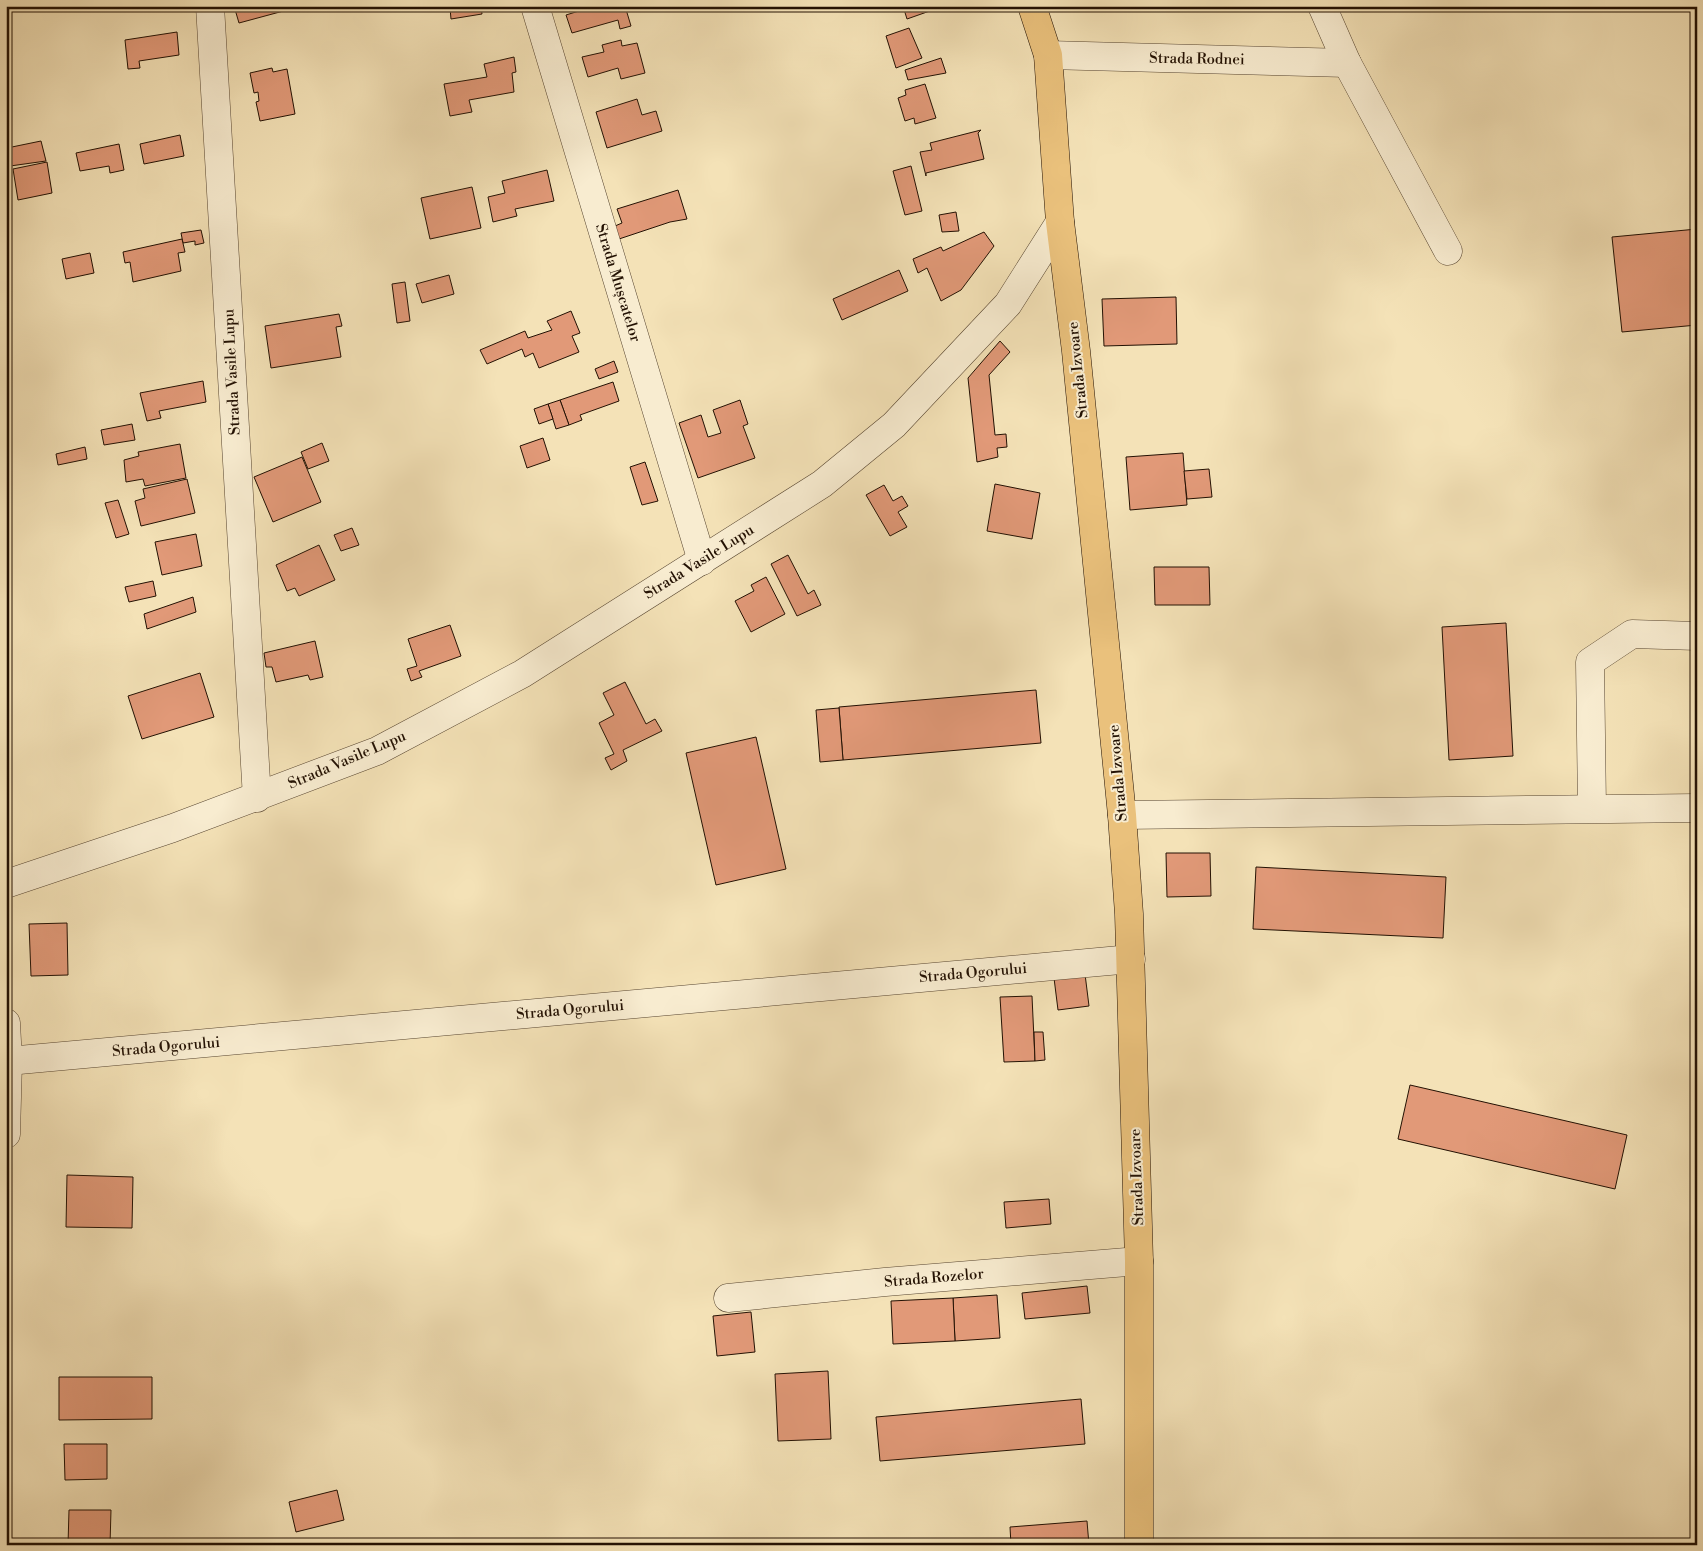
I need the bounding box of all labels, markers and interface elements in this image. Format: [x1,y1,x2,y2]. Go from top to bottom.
street label: Strada Rodnei [1149,49,1245,69]
street label: Strada Mușcatelor [591,222,645,345]
street label: Strada Vasile Lupu [219,308,245,436]
street label: Strada Izvoare [1063,321,1093,419]
street label: Strada Vasile Lupu [640,520,758,604]
street label: Strada Izvoare [1104,724,1132,822]
street label: Strada Vasile Lupu [285,726,409,793]
street label: Strada Ogorului [918,959,1028,987]
street label: Strada Ogorului [515,996,625,1024]
street label: Strada Ogorului [111,1033,221,1061]
street label: Strada Izvoare [1126,1128,1148,1226]
street label: Strada Rozelor [883,1264,985,1292]

